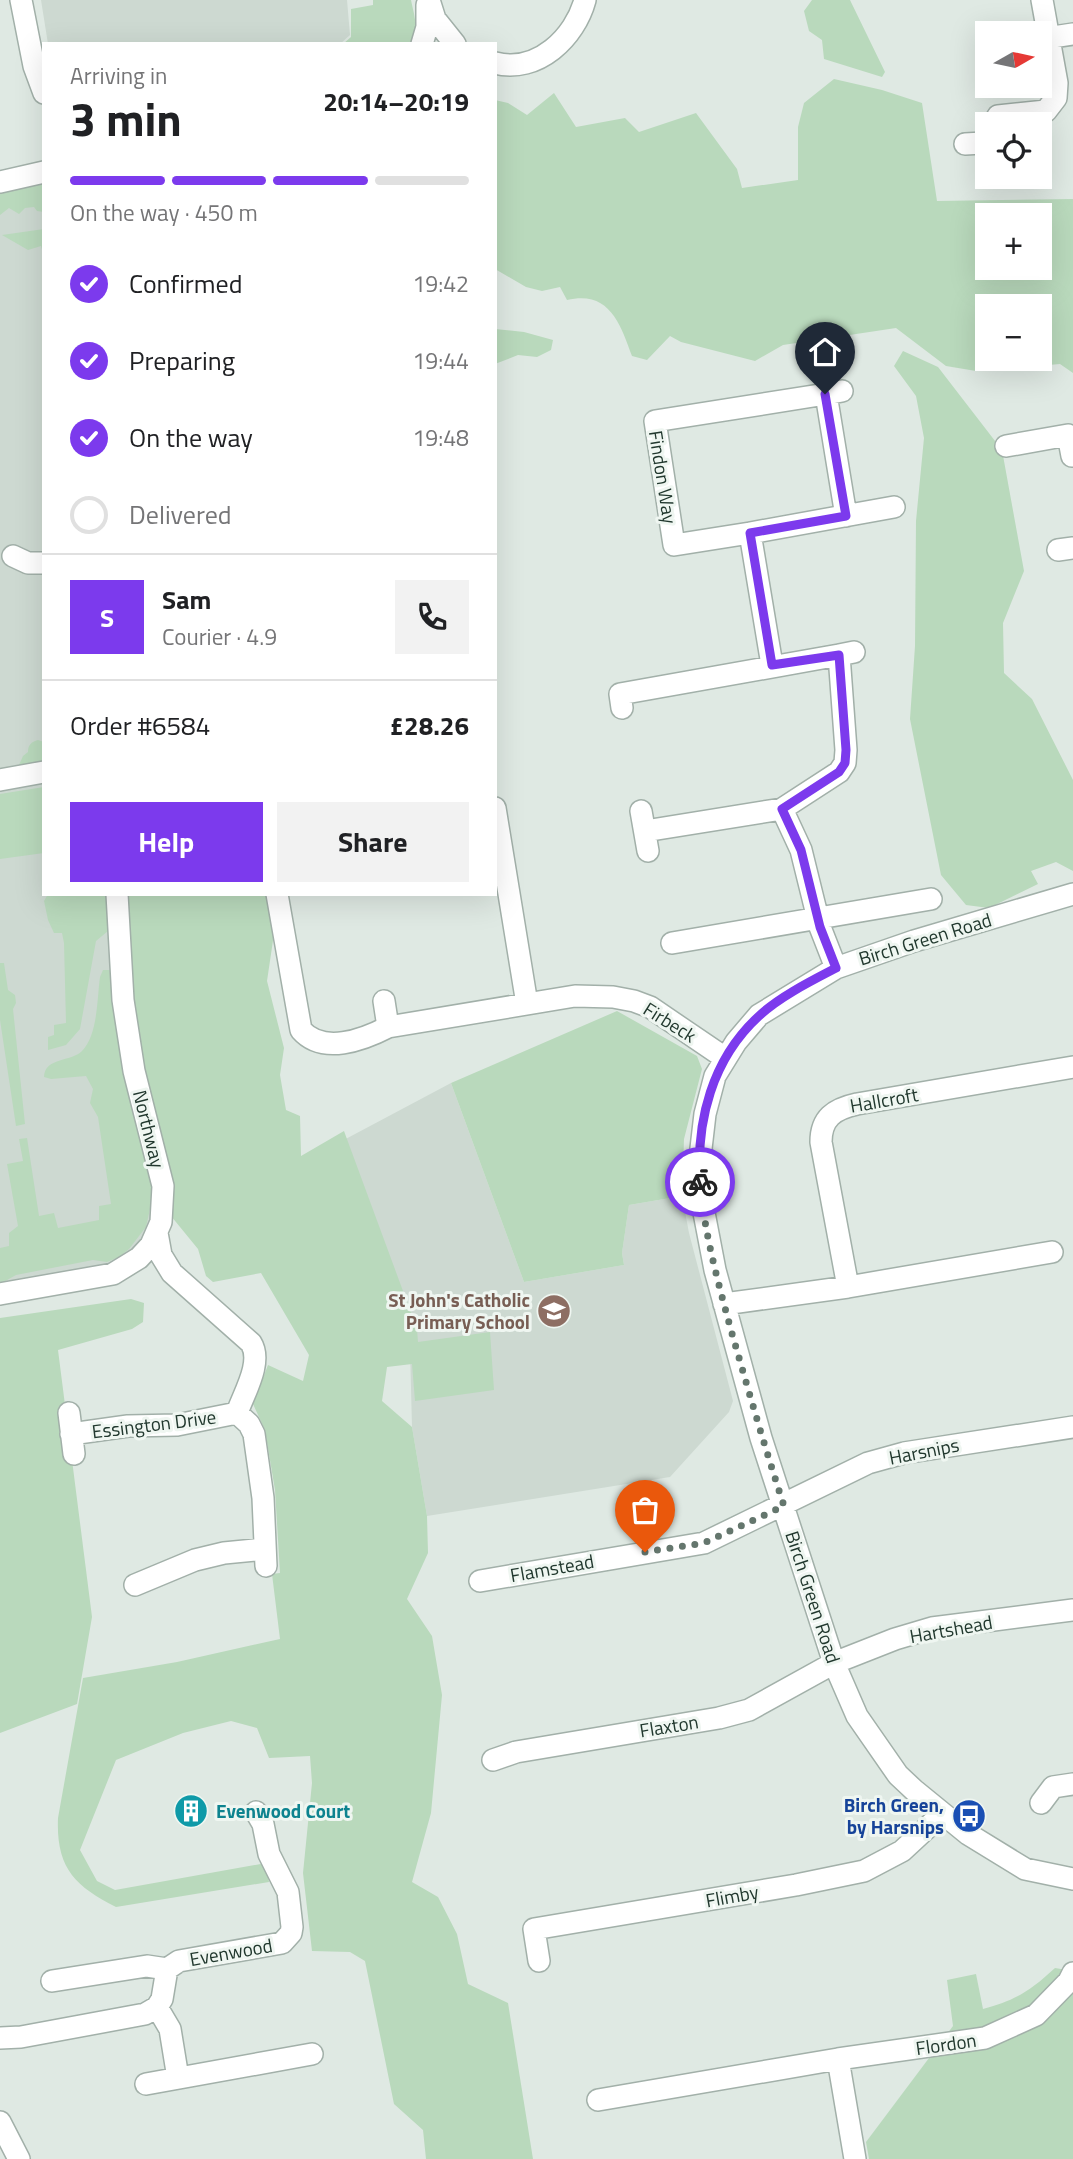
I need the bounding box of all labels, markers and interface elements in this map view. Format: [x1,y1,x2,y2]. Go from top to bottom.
north arrow [975,21,1052,98]
map controls [975,21,1052,371]
text: Arriving in [70,58,167,93]
text: 20:14–20:19 [323,82,469,121]
text: 3 min [70,84,182,154]
button: locate [975,112,1052,189]
text: On the way · 450 m [70,195,258,230]
button: + [975,203,1052,280]
text: Confirmed [129,264,243,303]
icon: check [70,265,108,303]
text: 19:42 [412,266,469,301]
button: − [975,294,1052,371]
pin [795,322,855,394]
icon: home [806,333,844,371]
text: Preparing [129,341,235,380]
icon: check [70,342,108,380]
text: 19:44 [412,343,469,378]
text: On the way [129,418,253,457]
icon: check [70,419,108,457]
text: 19:48 [412,420,469,455]
street label: Findon Way [642,428,685,526]
text: Delivered [129,495,232,534]
text: Sam [162,580,211,619]
button: phone [395,580,469,654]
text: S [100,598,114,637]
text: Courier · 4.9 [162,619,277,654]
text: Order #6584 [70,706,210,745]
text: £28.26 [390,706,469,745]
button: Help [70,802,263,882]
button: Share [277,802,469,882]
street label: Birch Green Road [855,905,995,973]
street label: Firbeck [638,994,702,1049]
street label: Hallcroft [848,1079,921,1120]
street label: Northway [126,1087,173,1171]
courier [665,1147,735,1217]
icon: bike [681,1163,719,1201]
place label: St John's Catholic Primary School [388,1285,530,1336]
school or university icon: St John's Catholic Primary School [535,1292,573,1330]
street label: Essington Drive [90,1401,218,1446]
street label: Harsnips [886,1429,962,1472]
pin [615,1480,675,1552]
icon: bag [626,1491,664,1529]
street label: Birch Green Road [778,1527,849,1667]
street label: Flamstead [508,1546,596,1589]
street label: Hartshead [907,1607,995,1650]
street label: Flaxton [637,1707,701,1744]
place label: Birch Green, by Harsnips [844,1790,944,1841]
building icon: Evenwood Court [172,1792,210,1830]
place label: Evenwood Court [216,1796,350,1825]
bus stop icon: Birch Green, by Harsnips [950,1797,988,1835]
street label: Flimby [703,1877,761,1914]
street label: Evenwood [187,1930,275,1973]
street label: Flordon [914,2025,978,2062]

